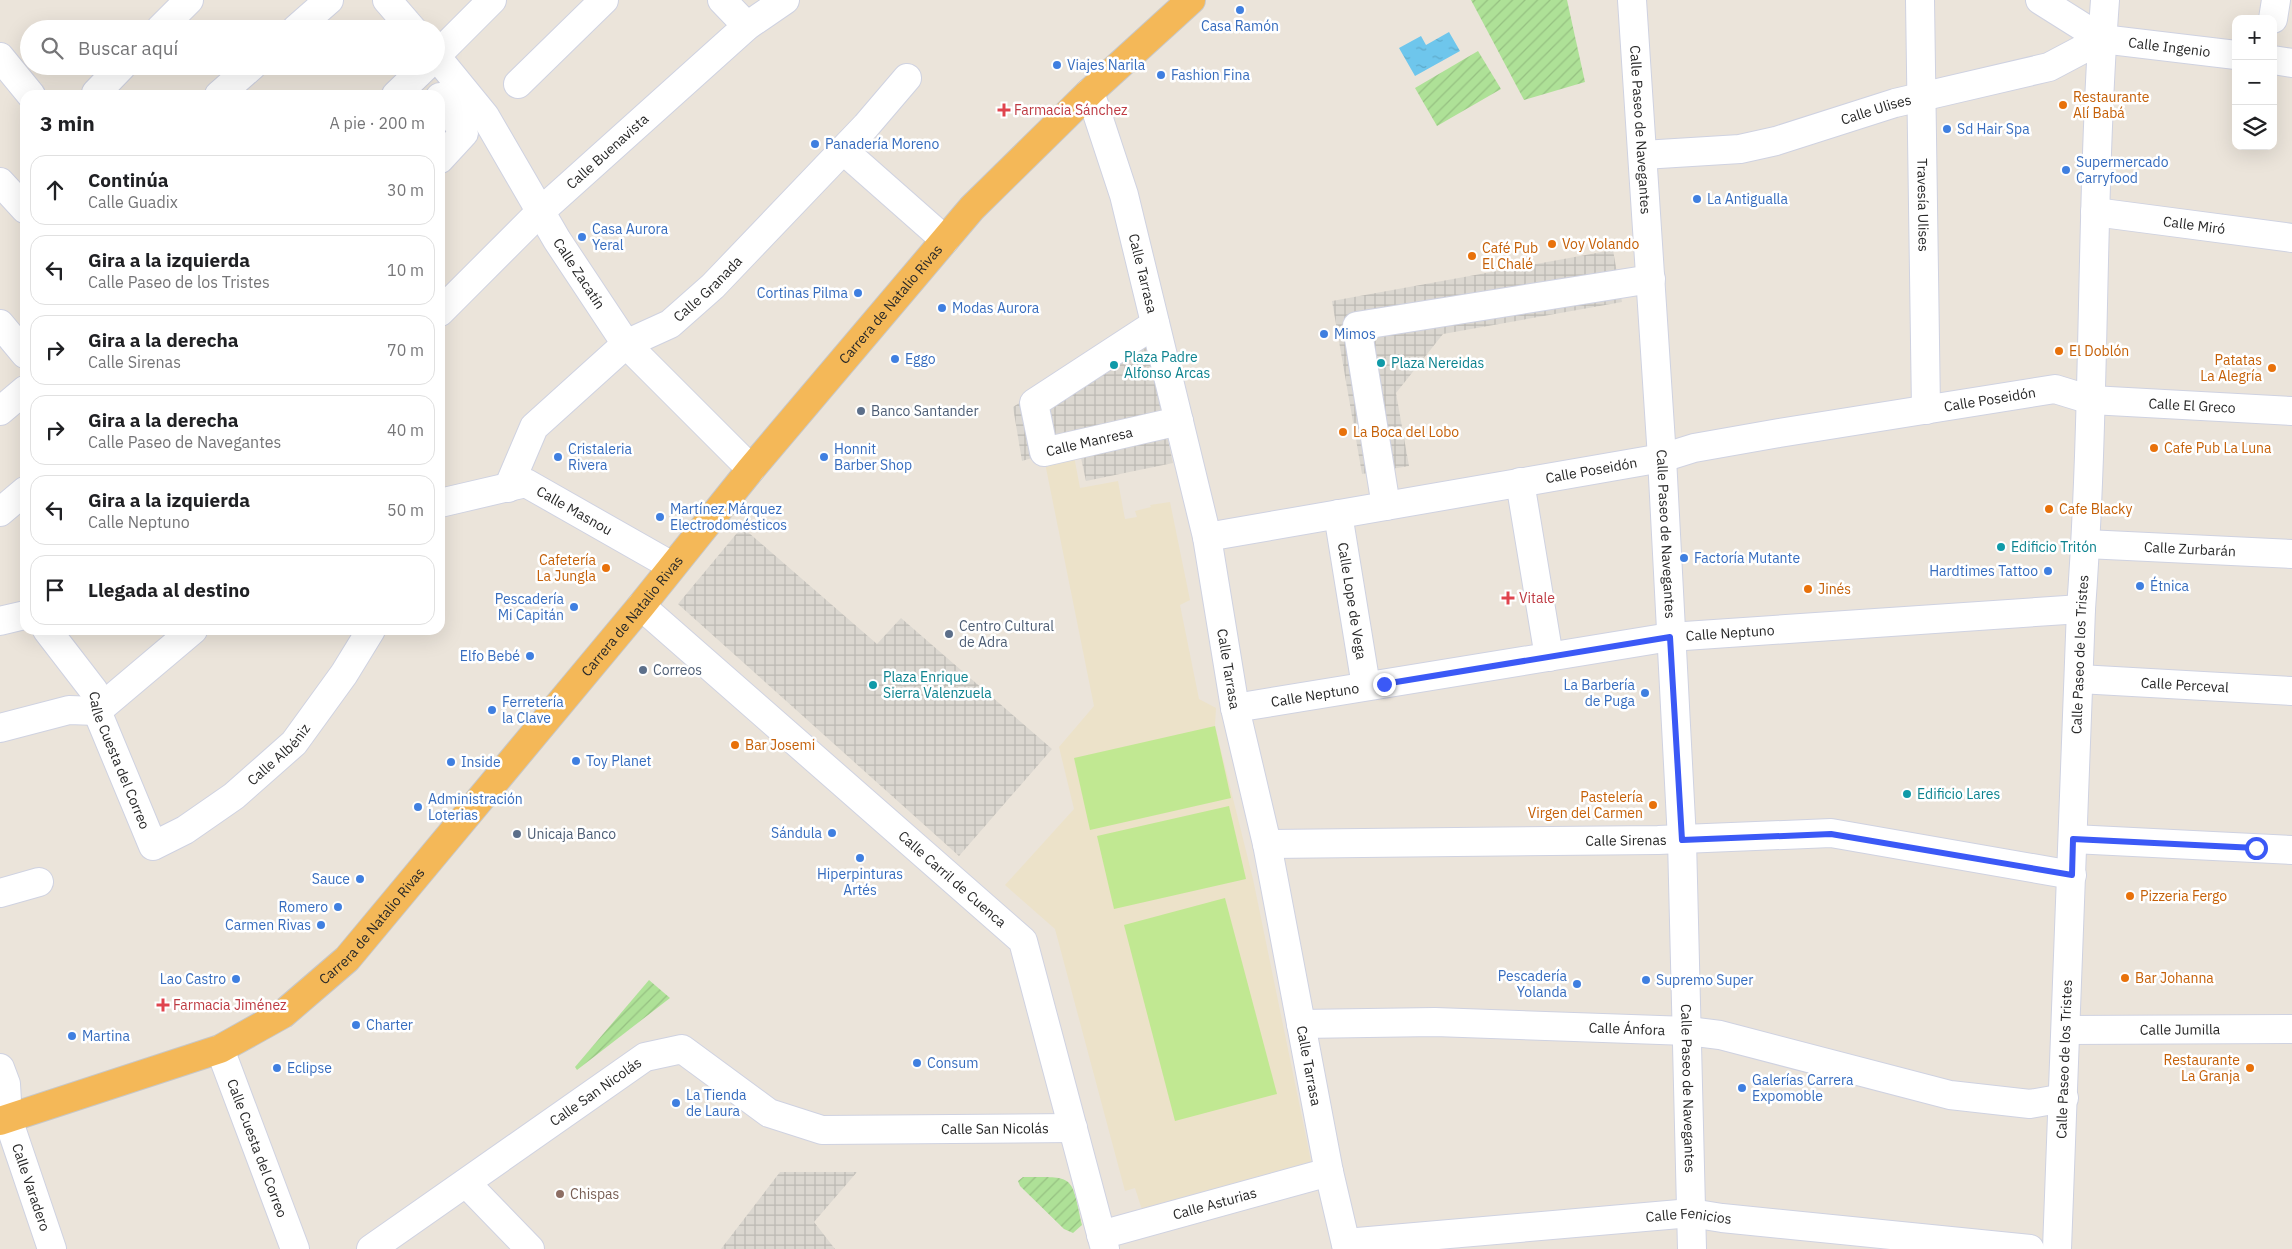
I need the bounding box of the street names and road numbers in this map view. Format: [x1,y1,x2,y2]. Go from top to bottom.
street label: Calle Ingenio [2127,33,2212,61]
street label: Calle Paseo de Navegantes [1626,45,1655,215]
street label: Calle Ulises [1839,90,1913,129]
street label: Calle Buenavista [562,110,653,193]
street label: Travesía Ulises [1913,158,1933,252]
street label: Calle Miró [2162,212,2226,238]
street label: Calle Tarrasa [1125,232,1161,315]
street label: Calle Zacatín [549,235,609,312]
street label: Carrera de Natalio Rivas [835,241,946,368]
street label: Calle Granada [670,252,746,326]
street label: Calle Poseidón [1942,383,2037,416]
street label: Calle El Greco [2148,394,2236,417]
street label: Calle Manresa [1044,423,1135,460]
street label: Calle Paseo de Navegantes [1652,449,1679,619]
street label: Calle Poseidón [1544,453,1638,487]
street label: Calle Masnou [533,482,615,539]
street label: Calle Zurbarán [2143,538,2236,560]
street label: Calle Lope de Vega [1334,541,1371,661]
street label: Carrera de Natalio Rivas [577,552,687,680]
street label: Calle Paseo de los Tristes [2067,574,2092,734]
street label: Calle Neptuno [1685,621,1775,645]
street label: Calle Tarrasa [1213,627,1244,711]
street label: Calle Perceval [2140,673,2230,696]
street label: Calle Neptuno [1270,679,1360,711]
street label: Calle Cuesta del Correo [85,690,154,832]
street label: Calle Albéniz [243,720,314,789]
street label: Calle Carril de Cuenca [895,827,1010,932]
street label: Calle Sirenas [1585,831,1667,850]
street label: Carrera de Natalio Rivas [315,864,429,988]
street label: Calle Paseo de los Tristes [2052,979,2076,1139]
street label: Calle Paseo de Navegantes [1677,1004,1699,1173]
street label: Calle Ánfora [1588,1018,1666,1039]
street label: Calle Jumilla [2140,1020,2221,1039]
street label: Calle Tarrasa [1293,1024,1325,1108]
street label: Calle San Nicolás [546,1053,645,1130]
street label: Calle Cuesta del Correo [223,1076,291,1220]
street label: Calle San Nicolás [941,1119,1049,1138]
street label: Calle Varadero [8,1141,54,1234]
street label: Calle Asturias [1171,1183,1259,1224]
street label: Calle Fenicios [1645,1204,1733,1228]

